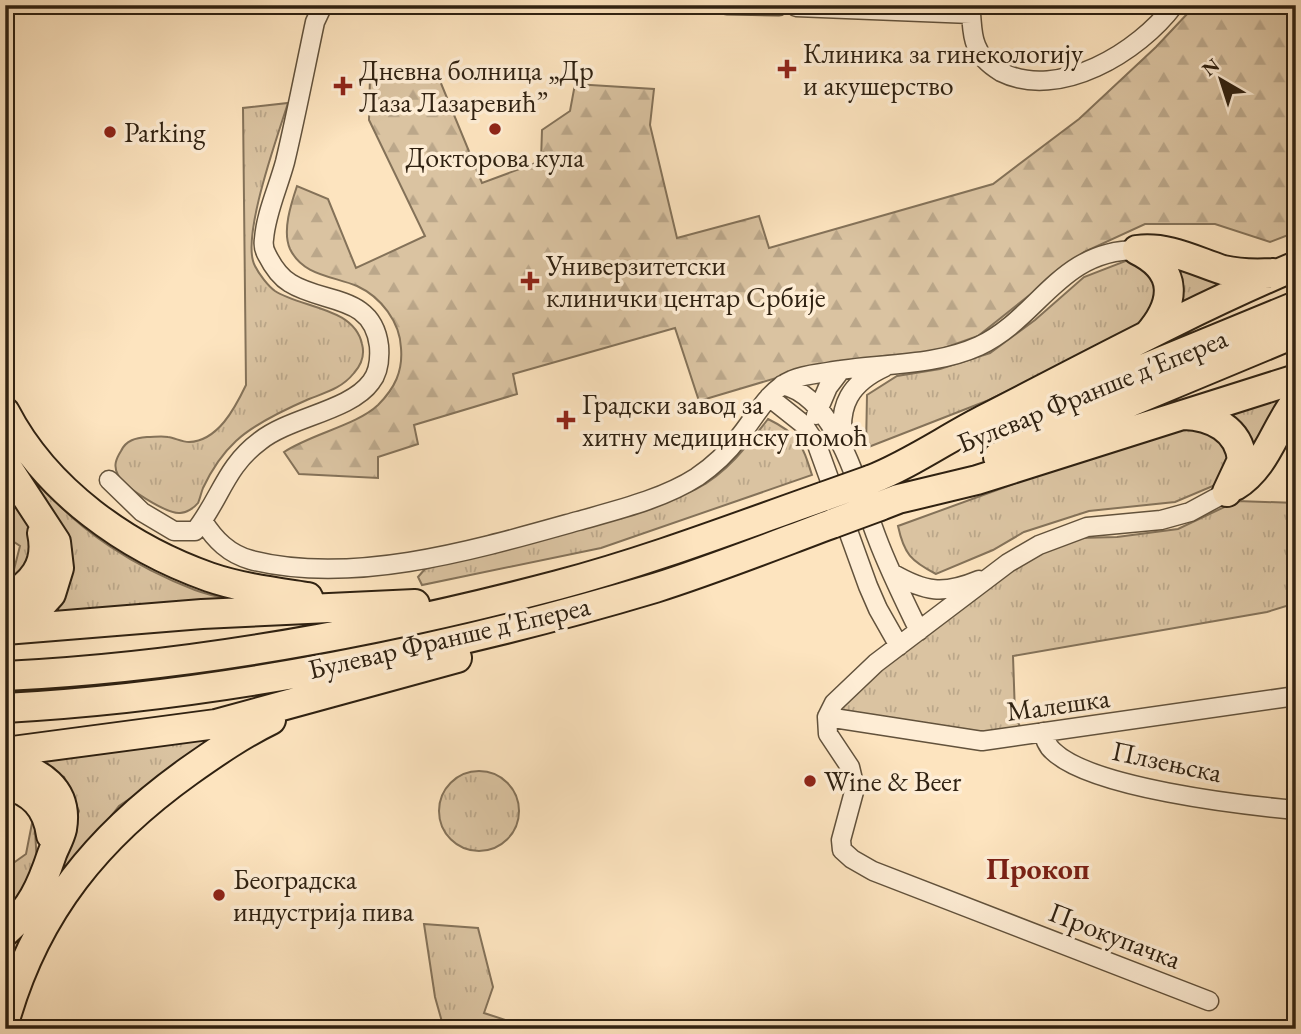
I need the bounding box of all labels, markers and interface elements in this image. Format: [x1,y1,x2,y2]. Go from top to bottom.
place label: Клиника за гинекологију и акушерство [803,35,1084,103]
north arrow [1186,46,1256,116]
place label: Дневна болница „Др Лаза Лазаревић” [359,52,594,120]
text: N [1197,52,1225,82]
marker: Клиника за гинекологију и акушерство [777,59,797,79]
marker: Дневна болница „Др Лаза Лазаревић” [333,76,353,96]
place label: Parking [124,114,206,150]
marker: Докторова кула [487,121,503,137]
marker: Parking [102,124,118,140]
place label: Докторова кула [406,139,585,175]
place label: Универзитетски клинички центар Србије [545,247,826,315]
marker: Универзитетски клинички центар Србије [520,271,540,291]
street label: Булевар Франше д'Епереа [952,319,1233,461]
place label: Градски завод за хитну медицинску помоћ [582,386,868,454]
marker: Градски завод за хитну медицинску помоћ [556,410,576,430]
street label: Булевар Франше д'Епереа [304,587,594,687]
street label: Малешка [1004,679,1113,729]
street label: Плзењска [1109,732,1226,790]
place label: Wine & Beer [824,763,962,799]
marker: Wine & Beer [802,773,818,789]
district label: Прокоп [986,849,1090,888]
place label: Београдска индустрија пива [233,861,415,929]
marker: Београдска индустрија пива [211,887,227,903]
street label: Прокупачка [1044,893,1187,977]

